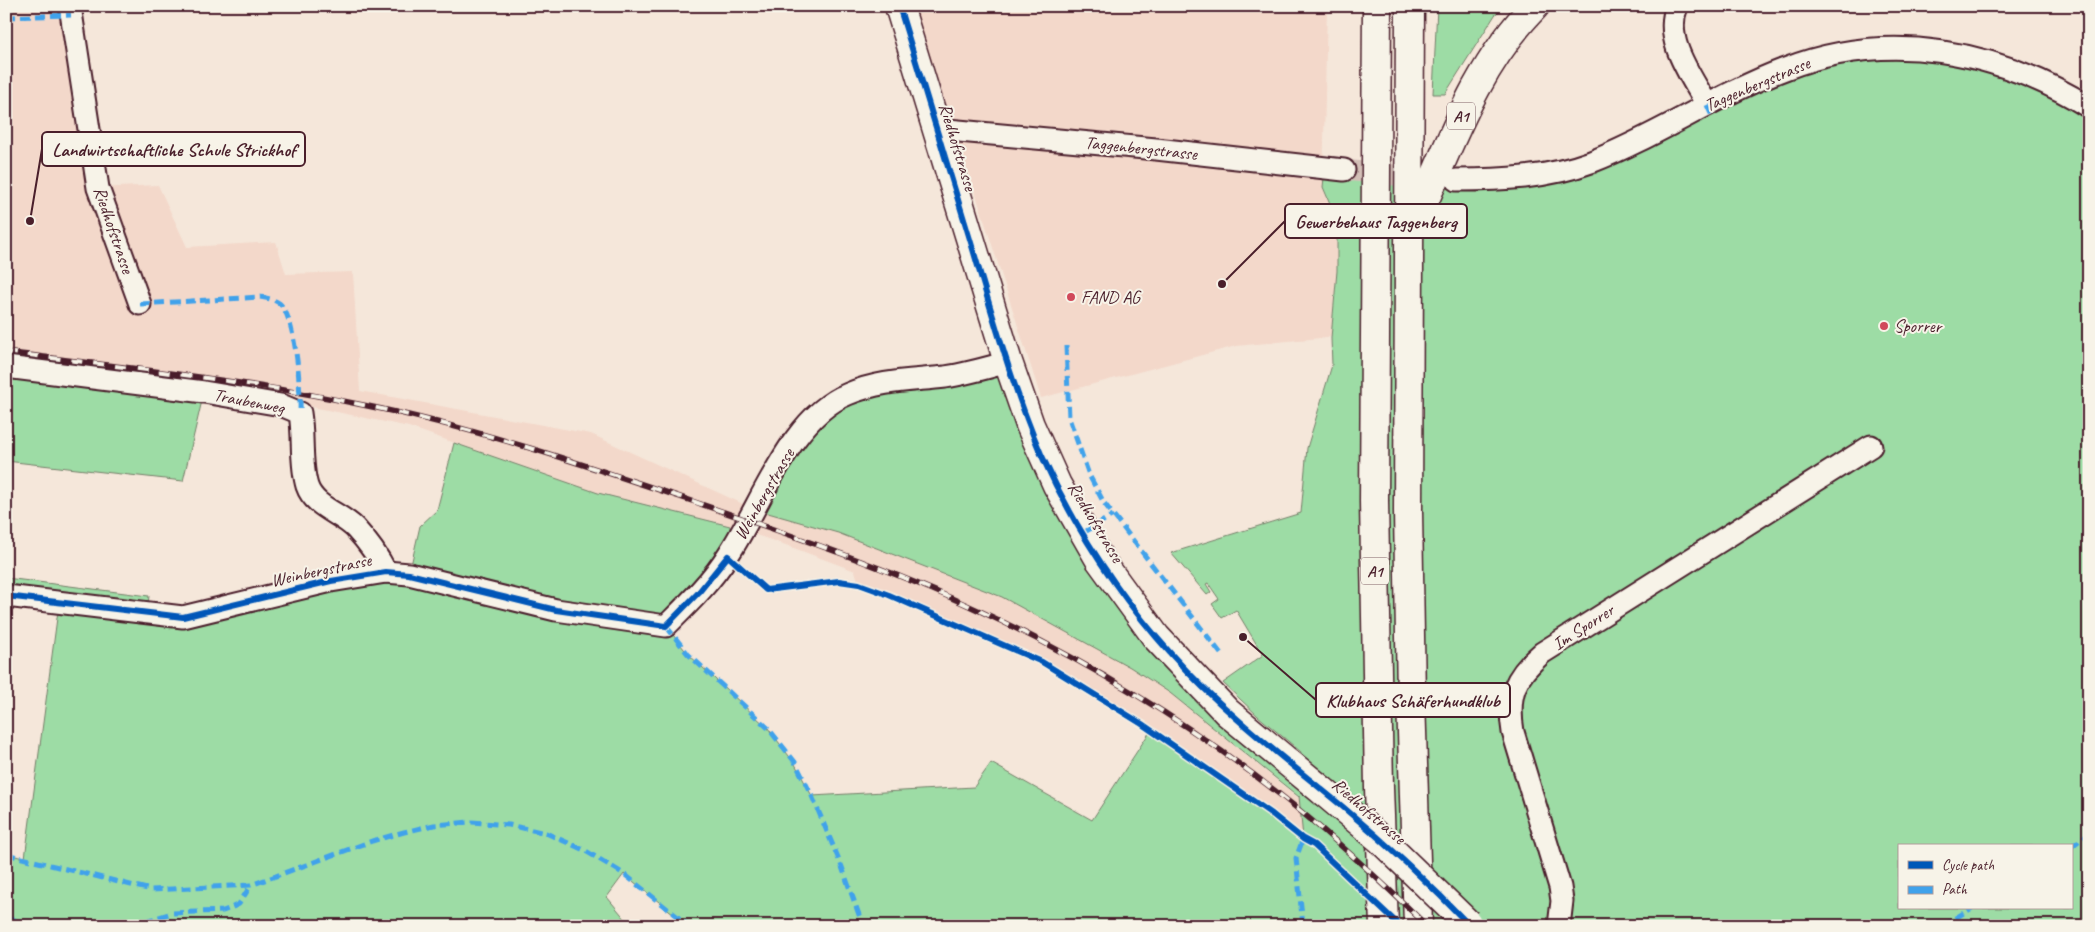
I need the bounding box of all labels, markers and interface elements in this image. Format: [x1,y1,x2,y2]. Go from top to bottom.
street label: Taggenbergstrasse [1701,51,1814,116]
street label: Riedhofstrasse [934,101,982,194]
road number: A1 [1447,102,1475,130]
street label: Taggenbergstrasse [1084,131,1199,165]
callout: Landwirtschaftliche Schule Strickhof [42,132,305,166]
text: Landwirtschaftliche Schule Strickhof [52,138,300,162]
street label: Riedhofstrasse [89,184,139,277]
callout: Gewerbehaus Taggenberg [1285,204,1467,238]
text: Gewerbehaus Taggenberg [1295,210,1459,234]
place label: FAND AG [1081,286,1142,308]
marker: FAND AG [1065,291,1077,303]
place label: Sporrer [1894,315,1944,337]
marker: Sporrer [1878,320,1890,332]
street label: Traubenweg [212,383,288,419]
street label: Weinbergstrasse [729,444,799,543]
street label: Riedhofstrasse [1063,478,1129,567]
street label: Weinbergstrasse [269,548,374,591]
road number: A1 [1361,558,1389,584]
street label: Im Sporrer [1548,598,1619,655]
callout: Klubhaus Schäferhundklub [1316,683,1510,717]
text: Klubhaus Schäferhundklub [1326,689,1502,713]
street label: Riedhofstrasse [1328,773,1411,850]
legend [1898,844,2072,910]
text: Cycle path [1942,856,1994,875]
text: Path [1942,880,1968,899]

